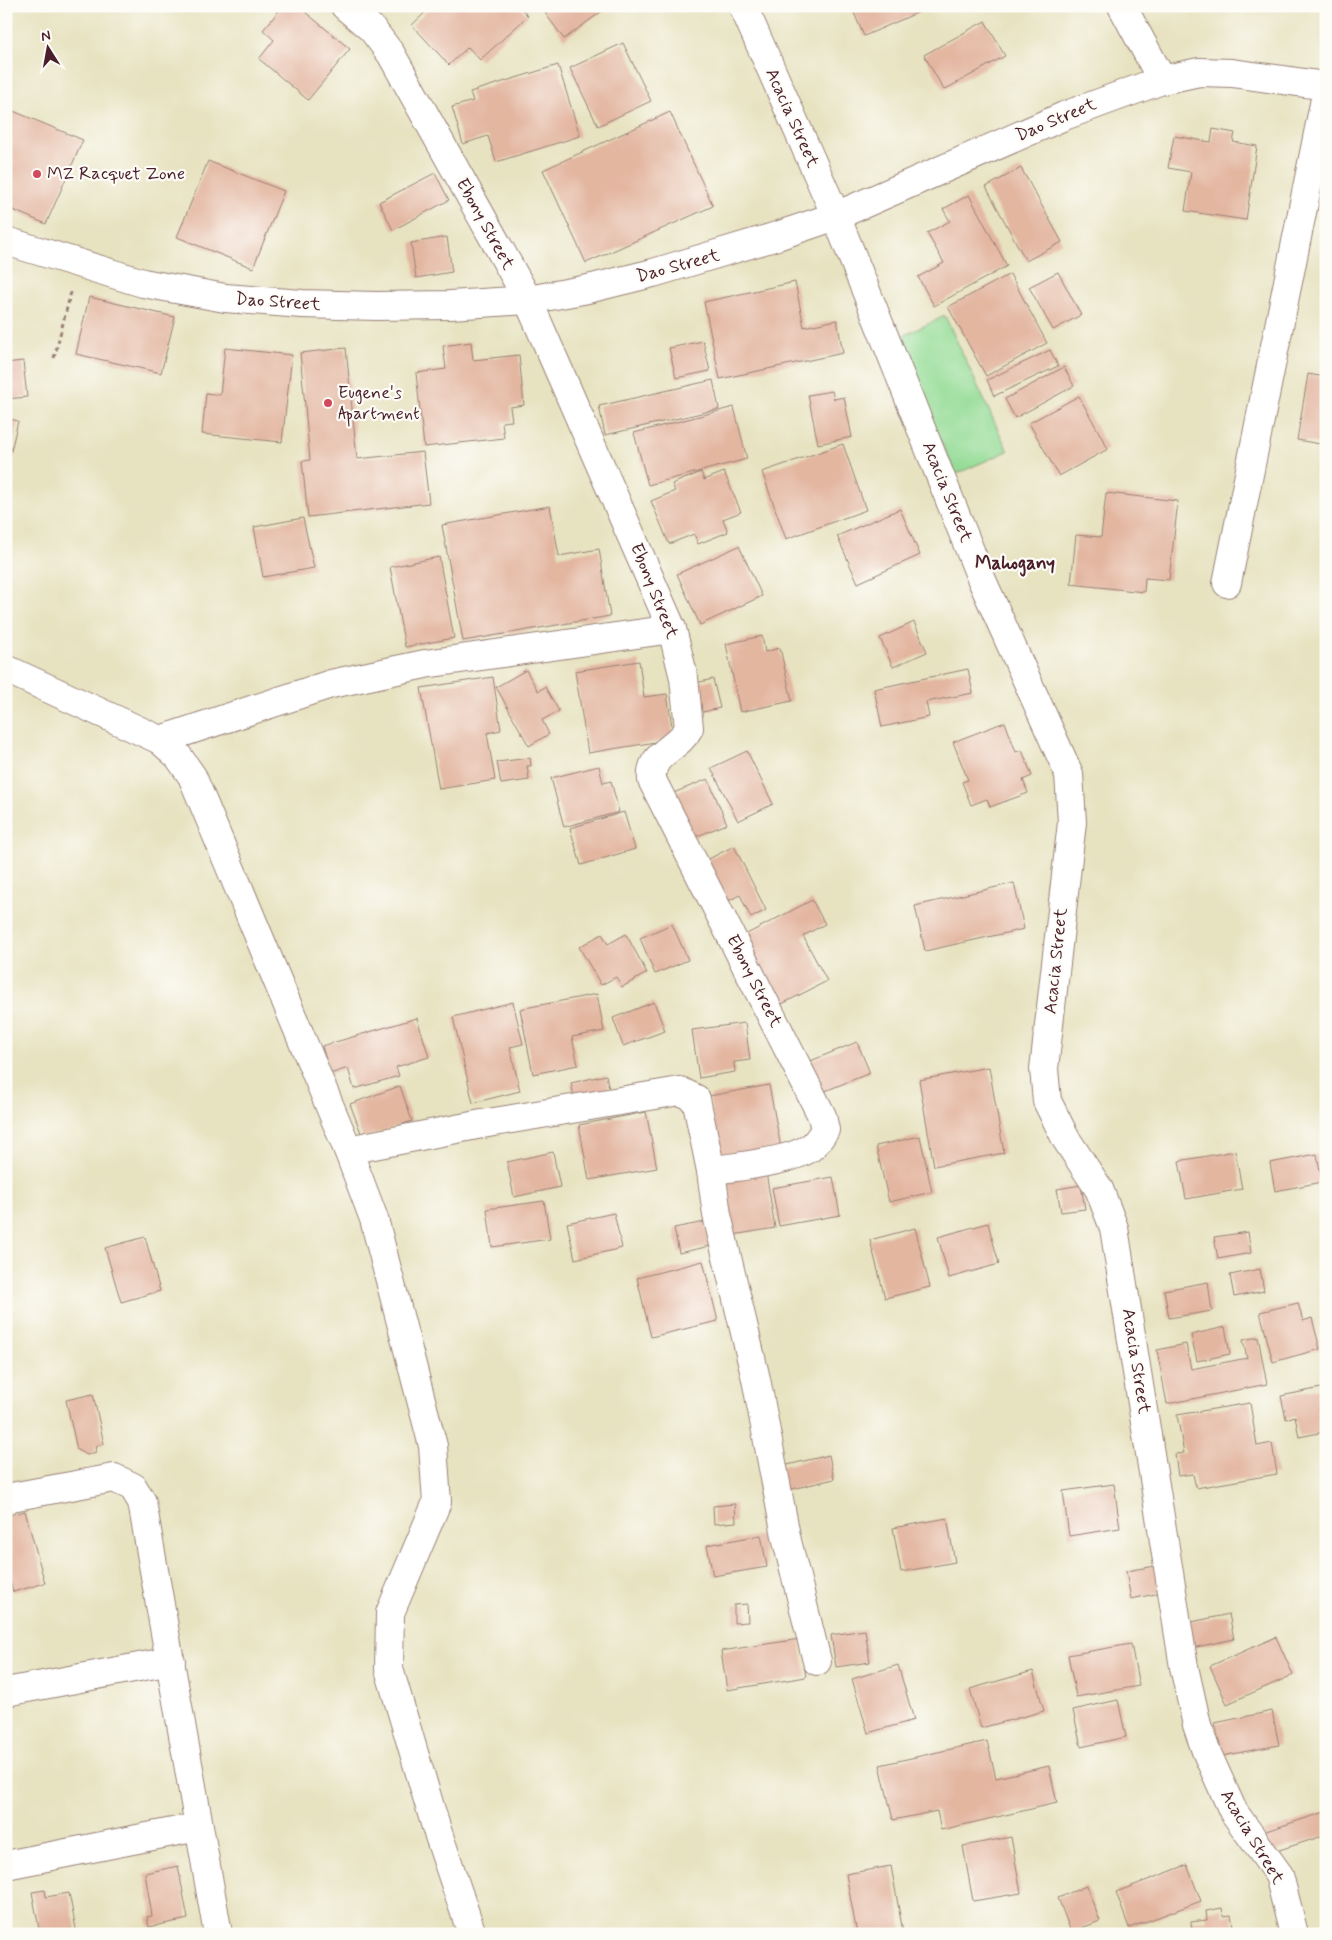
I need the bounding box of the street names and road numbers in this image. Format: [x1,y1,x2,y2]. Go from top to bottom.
street label: Acacia Street [759,64,825,172]
street label: Dao Street [1012,92,1100,148]
street label: Ebony Street [450,174,520,274]
street label: Dao Street [634,243,723,289]
street label: Dao Street [235,287,322,317]
street label: Acacia Street [916,438,978,546]
street label: Ebony Street [624,540,684,643]
street label: Acacia Street [1038,906,1074,1015]
street label: Ebony Street [720,931,788,1032]
street label: Acacia Street [1116,1307,1156,1416]
street label: Acacia Street [1214,1785,1290,1889]

